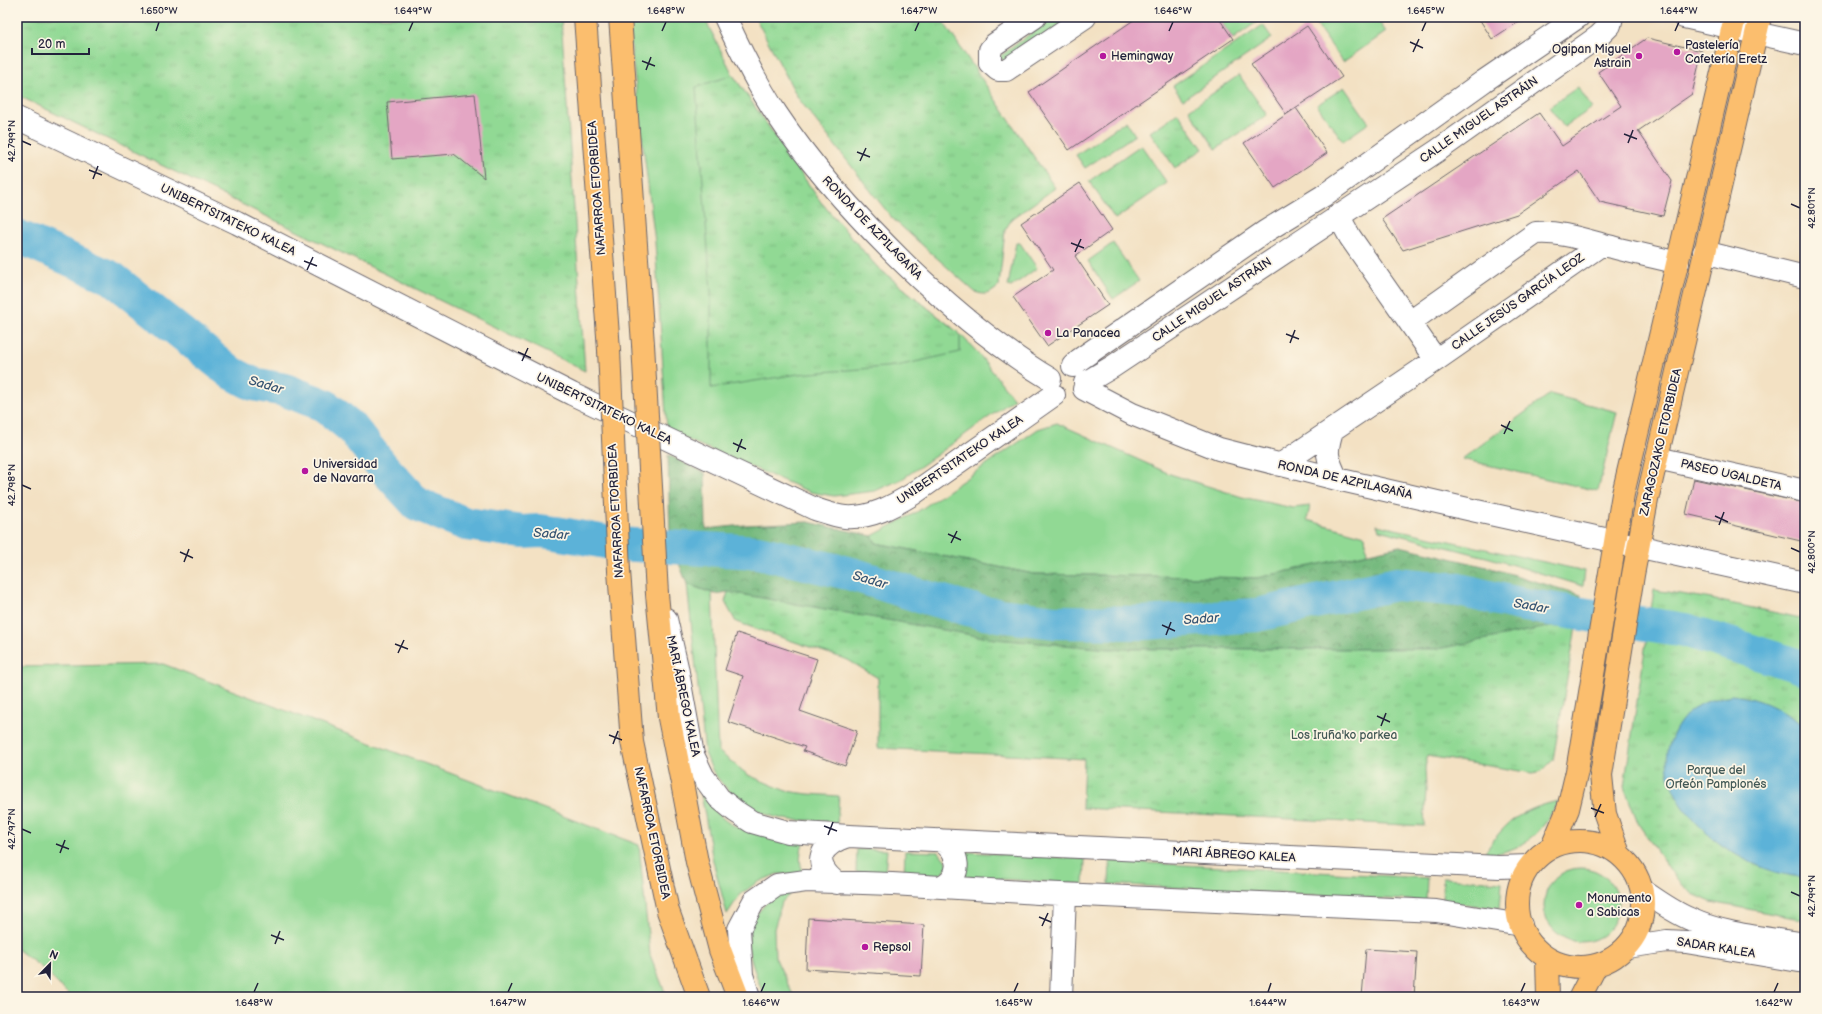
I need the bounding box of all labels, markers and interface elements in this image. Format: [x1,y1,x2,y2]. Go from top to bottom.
text: 1.650°W [140,5,178,17]
text: 1.649°W [394,5,432,17]
text: 1.648°W [647,5,685,17]
text: 1.647°W [901,5,937,17]
text: 1.646°W [1154,5,1192,17]
text: 1.645°W [1407,5,1445,17]
text: 1.644°W [1660,5,1698,17]
scale bar [32,30,89,56]
text: 20 m [38,37,65,52]
place label: Pastelería Cafetería Eretz [1685,38,1767,67]
place label: Ogipan Miguel Astrain [1552,42,1631,71]
marker: Pastelería Cafetería Eretz [1672,47,1682,57]
place label: Hemingway [1111,49,1174,64]
marker: Hemingway [1098,51,1108,61]
marker: Ogipan Miguel Astrain [1634,51,1644,61]
street label: CALLE MIGUEL ASTRÁIN [1416,72,1541,167]
text: 42.799°N [6,120,18,162]
street label: NAFARROA ETORBIDEA [585,120,609,256]
street label: RONDA DE AZPILAGAÑA [819,172,927,283]
street label: UNIBERTSITATEKO KALEA [158,181,299,260]
text: 42.801°N [1806,187,1818,229]
street label: CALLE JESÚS GARCÍA LEOZ [1447,248,1588,354]
street label: CALLE MIGUEL ASTRÁIN [1148,253,1275,346]
place label: La Panacea [1056,326,1120,341]
marker: La Panacea [1043,328,1053,338]
street label: ZARAGOZAKO ETORBIDEA [1637,366,1685,518]
street label: UNIBERTSITATEKO KALEA [534,370,675,449]
water label: Sadar [247,372,286,398]
street label: UNIBERTSITATEKO KALEA [894,412,1026,508]
street label: NAFARROA ETORBIDEA [605,443,627,579]
street label: RONDA DE AZPILAGAÑA [1276,455,1415,503]
street label: PASEO UGALDETA [1679,456,1784,494]
place label: Universidad de Navarra [313,457,377,486]
text: 42.798°N [6,464,18,506]
marker: Universidad de Navarra [300,466,310,476]
water label: Sadar [533,525,570,543]
text: 42.800°N [1806,530,1818,574]
water label: Sadar [851,567,890,593]
water label: Sadar [1512,595,1551,617]
water label: Sadar [1183,610,1220,628]
street label: MARI ÁBREGO KALEA [663,634,705,759]
park label: Los Iruña'ko parkea [1291,728,1397,743]
park label: Parque del Orfeón Pamplonés [1666,763,1766,792]
street label: NAFARROA ETORBIDEA [631,766,673,901]
text: 42.797°N [6,808,18,850]
street label: MARI ÁBREGO KALEA [1172,842,1297,866]
text: 42.799°N [1806,875,1818,917]
place label: Monumento a Sabicas [1587,891,1652,920]
marker: Monumento a Sabicas [1574,900,1584,910]
street label: SADAR KALEA [1676,934,1757,962]
place label: Repsol [873,940,911,955]
marker: Repsol [860,942,870,952]
north arrow [30,944,70,984]
text: N [47,948,60,963]
text: 1.648°W [235,997,273,1009]
text: 1.647°W [490,997,526,1009]
text: 1.646°W [742,997,780,1009]
text: 1.645°W [995,997,1033,1009]
text: 1.644°W [1249,997,1287,1009]
text: 1.643°W [1502,997,1540,1009]
text: 1.642°W [1755,997,1793,1009]

